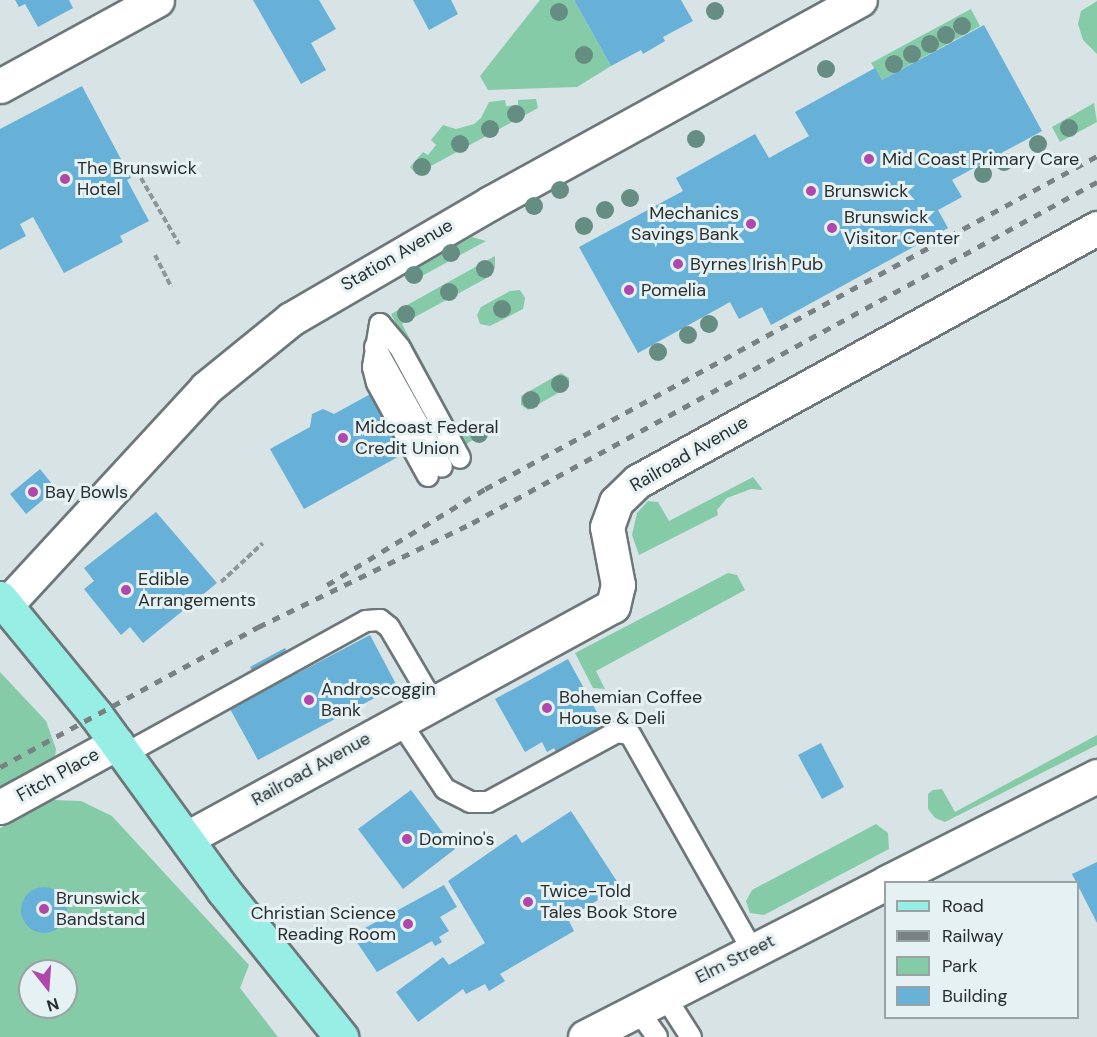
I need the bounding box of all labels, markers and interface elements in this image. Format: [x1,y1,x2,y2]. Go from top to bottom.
place label: Mid Coast Primary Care [882,148,1079,170]
marker: Mid Coast Primary Care [860,150,878,168]
place label: The Brunswick Hotel [77,158,197,201]
marker: The Brunswick Hotel [58,172,72,186]
place label: Brunswick [824,180,908,202]
marker: Brunswick [802,182,820,200]
place label: Mechanics Savings Bank [631,203,739,246]
place label: Brunswick Visitor Center [844,207,960,250]
street label: Station Avenue [337,214,457,296]
marker: Mechanics Savings Bank [744,217,758,231]
marker: Brunswick Visitor Center [825,221,839,235]
place label: Byrnes Irish Pub [690,253,823,275]
marker: Byrnes Irish Pub [671,257,685,271]
place label: Pomelia [641,279,706,301]
marker: Pomelia [622,283,636,297]
street label: Railroad Avenue [626,411,752,497]
place label: Midcoast Federal Credit Union [355,417,498,460]
marker: Midcoast Federal Credit Union [336,431,350,445]
place label: Bay Bowls [45,481,128,503]
marker: Bay Bowls [26,485,40,499]
place label: Edible Arrangements [138,569,256,612]
marker: Edible Arrangements [119,583,133,597]
place label: Androscoggin Bank [321,679,436,722]
place label: Bohemian Coffee House & Deli [559,687,702,730]
marker: Androscoggin Bank [302,693,316,707]
marker: Bohemian Coffee House & Deli [540,701,554,715]
street label: Railroad Avenue [248,727,374,811]
street label: Fitch Place [13,744,103,806]
place label: Domino's [419,828,495,850]
marker: Domino's [400,832,414,846]
place label: Twice-Told Tales Book Store [540,881,677,924]
legend [884,881,1079,1019]
place label: Brunswick Bandstand [56,888,145,930]
text: Road [942,894,984,918]
marker: Twice-Told Tales Book Store [521,895,535,909]
marker: Brunswick Bandstand [37,902,51,916]
place label: Christian Science Reading Room [251,903,396,946]
marker: Christian Science Reading Room [401,917,415,931]
text: Railway [942,924,1004,948]
street label: Elm Street [692,930,778,988]
text: Park [942,954,978,978]
north arrow [18,959,78,1019]
text: Building [942,984,1007,1008]
text: N [44,993,61,1017]

